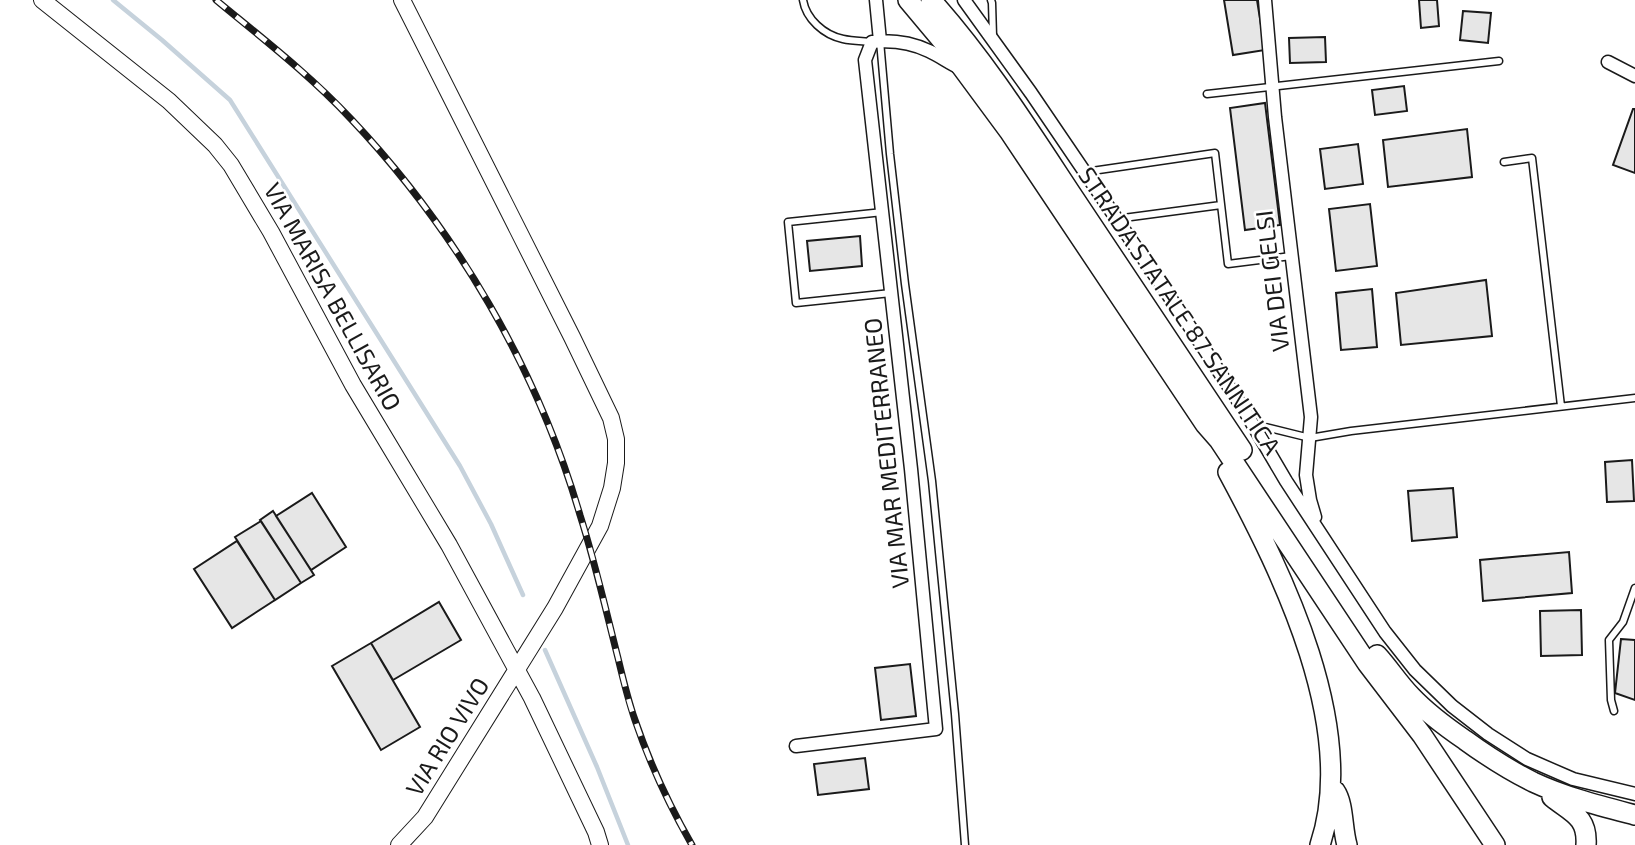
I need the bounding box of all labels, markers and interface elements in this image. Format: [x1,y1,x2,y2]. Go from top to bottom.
street label: STRADA STATALE 87 SANNITICA [1073,161,1287,459]
street label: VIA MARISA BELLISARIO [259,177,408,415]
street label: VIA DEI GELSI [1248,209,1295,354]
street label: VIA MAR MEDITERRANEO [857,317,914,590]
street label: VIA RIO VIVO [399,672,495,801]

